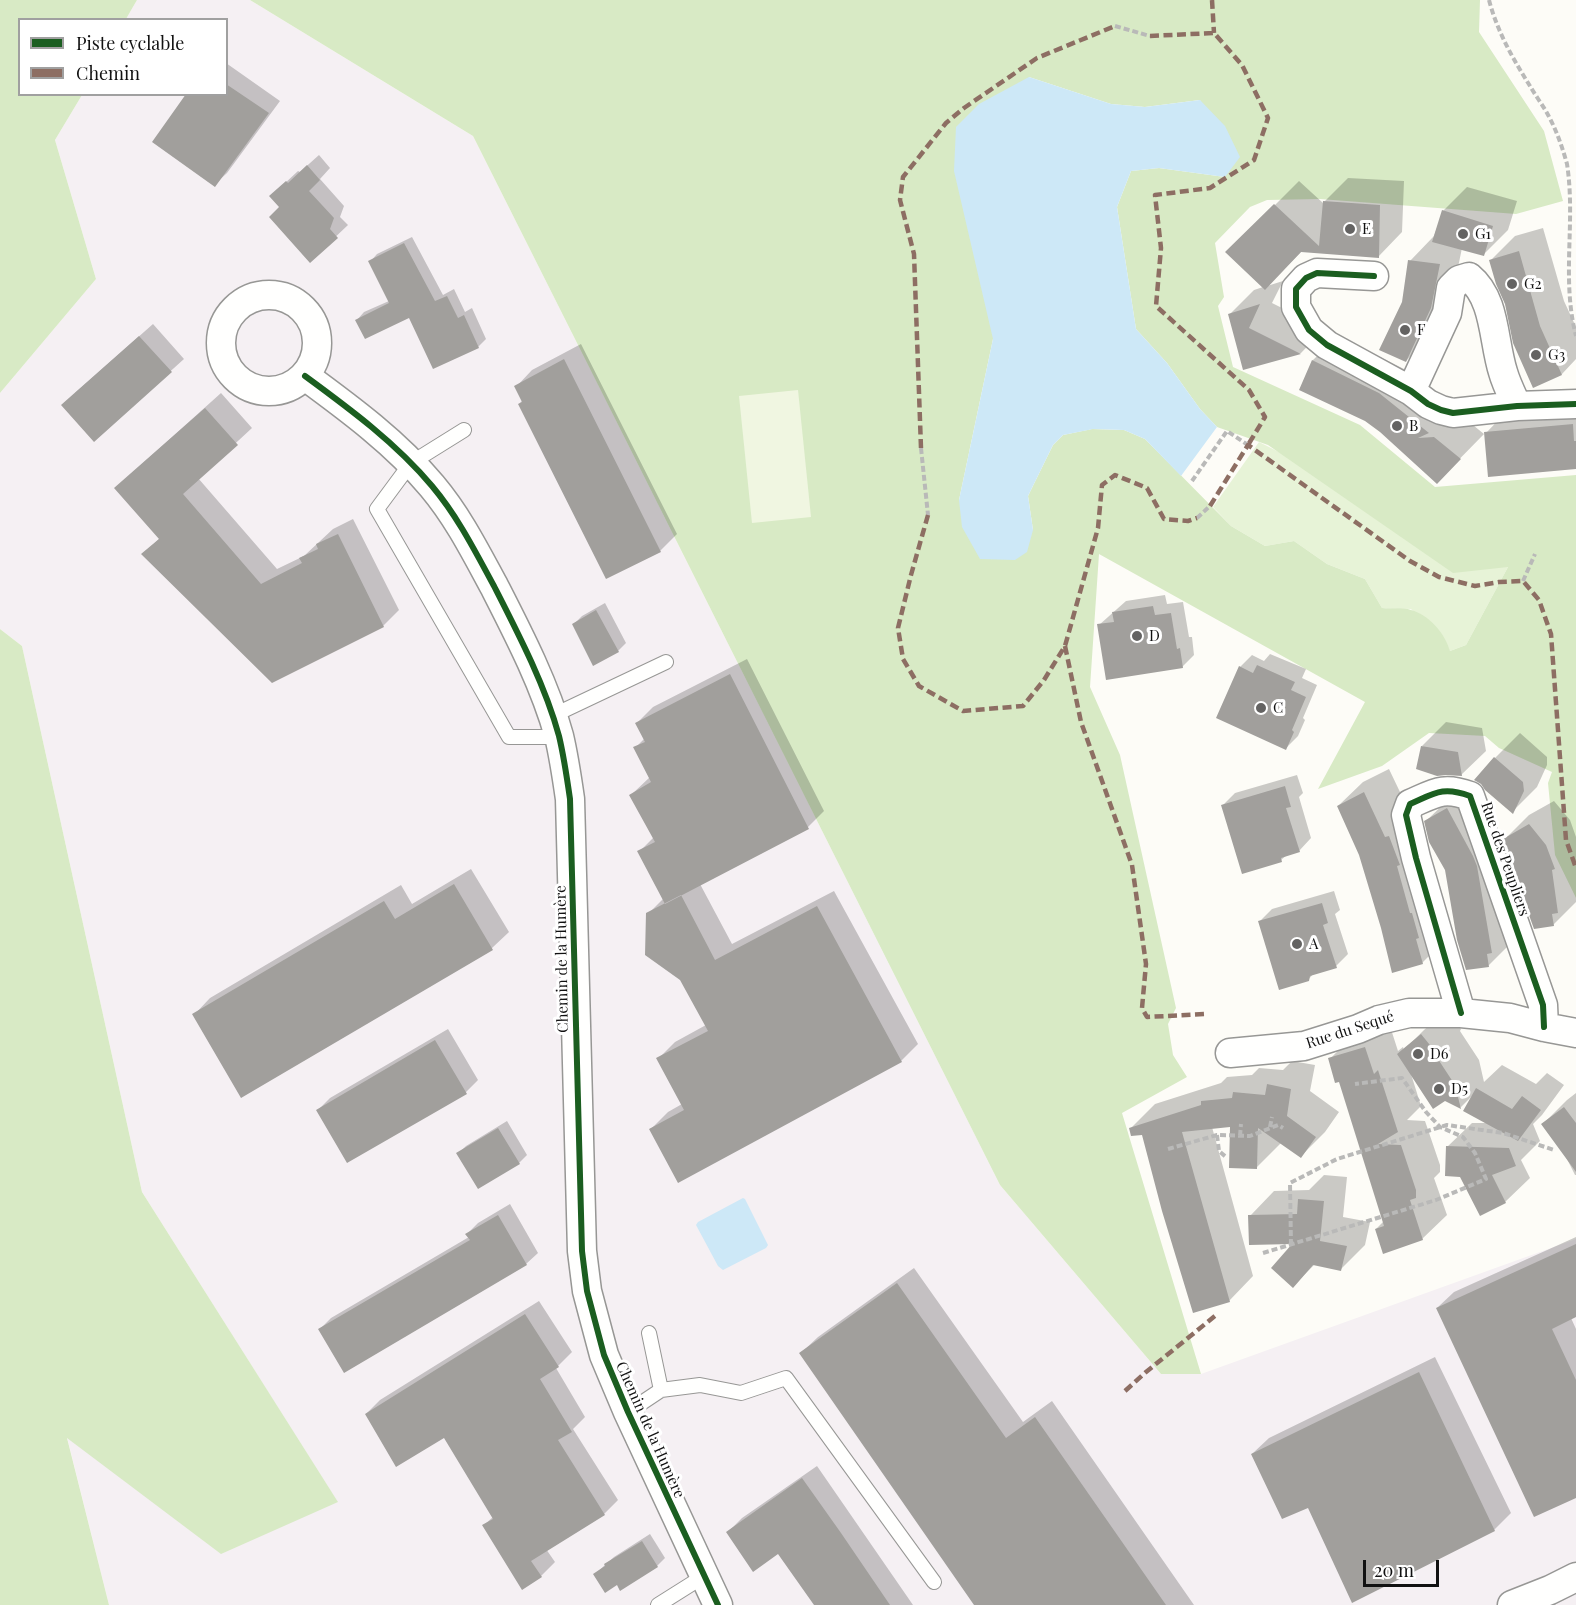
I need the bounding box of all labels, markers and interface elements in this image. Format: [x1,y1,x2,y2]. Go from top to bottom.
legend [18,18,228,96]
text: Piste cyclable [76,31,184,55]
text: Chemin [76,61,140,85]
place label: E [1362,220,1371,238]
marker: E [1343,222,1357,236]
place label: G1 [1475,225,1491,243]
marker: G1 [1456,227,1470,241]
place label: G2 [1524,275,1542,293]
marker: G2 [1505,277,1519,291]
place label: F [1417,321,1426,339]
marker: F [1398,323,1412,337]
place label: G3 [1548,346,1565,364]
marker: G3 [1529,348,1543,362]
place label: B [1409,417,1418,435]
marker: B [1390,419,1404,433]
place label: D [1149,627,1160,645]
marker: D [1130,629,1144,643]
place label: C [1273,699,1283,717]
marker: C [1254,701,1268,715]
street label: Rue des Peupliers [1477,799,1533,919]
street label: Chemin de la Humère [552,885,572,1033]
place label: A [1309,935,1318,953]
marker: A [1290,937,1304,951]
street label: Rue du Sequé [1304,1007,1396,1053]
place label: D6 [1430,1045,1449,1063]
marker: D6 [1411,1047,1425,1061]
place label: D5 [1451,1080,1468,1098]
marker: D5 [1432,1082,1446,1096]
street label: Chemin de la Humère [612,1359,688,1501]
scale bar [1366,1548,1442,1586]
text: 20 m [1374,1558,1414,1582]

